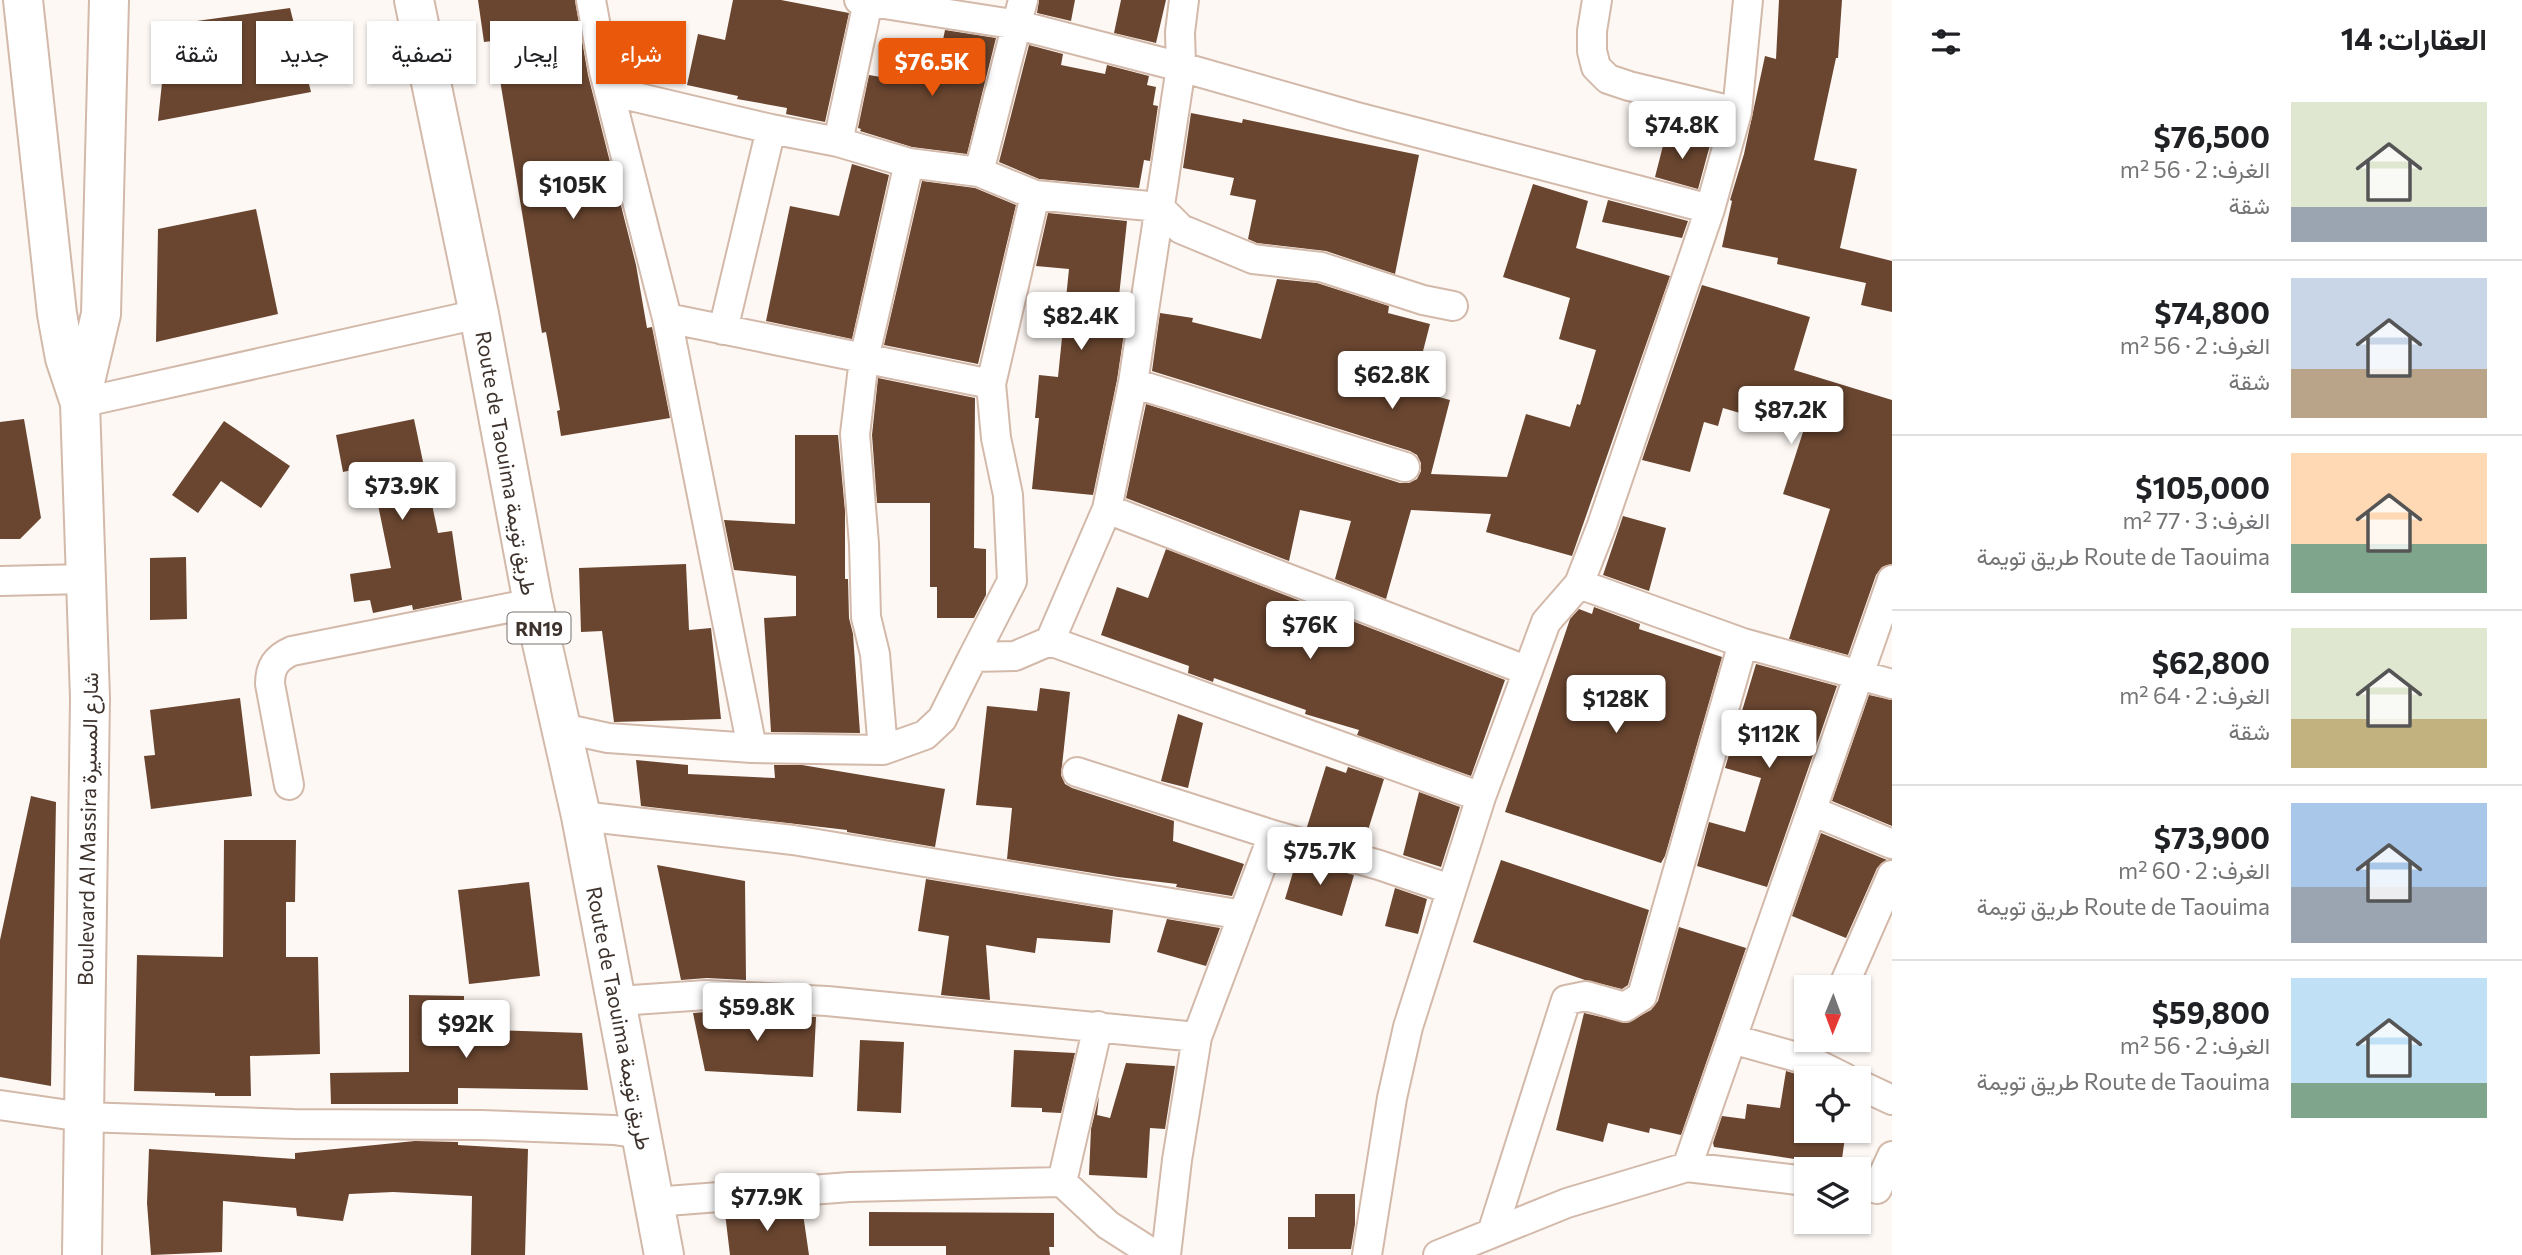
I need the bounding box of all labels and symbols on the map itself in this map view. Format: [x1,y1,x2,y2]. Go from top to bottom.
pin: $76.5K [875,38,989,98]
pin: $74.8K [1625,102,1739,161]
pin: $105K [524,162,622,221]
pin: $82.4K [1024,292,1138,352]
street label: Route de Taouima طريق تويمة [469,329,543,597]
pin: $62.8K [1335,352,1449,411]
pin: $87.2K [1734,386,1848,446]
pin: $73.9K [345,462,459,522]
pin: $76K [1269,602,1351,661]
road number: RN19 [508,612,570,643]
street label: Boulevard Al Massira شارع المسيرة [72,672,105,986]
pin: $128K [1567,676,1665,735]
pin: $112K [1720,710,1818,770]
pin: $75.7K [1263,828,1377,887]
street label: Route de Taouima طريق تويمة [580,884,658,1152]
north arrow [1794,975,1871,1052]
pin: $59.8K [700,984,814,1043]
pin: $92K [425,1000,507,1060]
pin: $77.9K [710,1174,824,1233]

